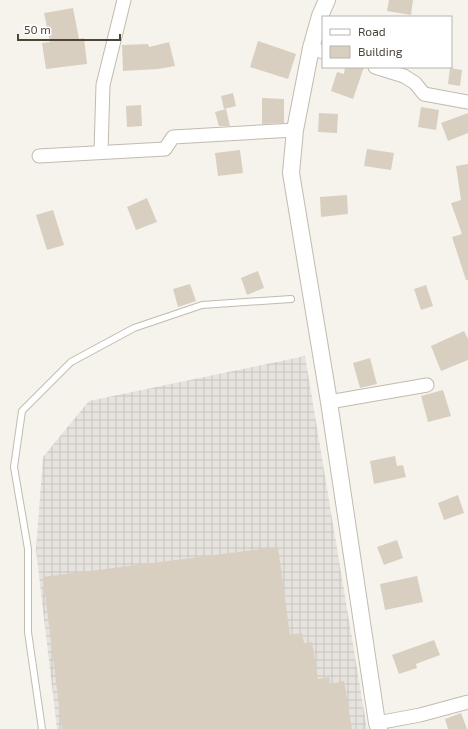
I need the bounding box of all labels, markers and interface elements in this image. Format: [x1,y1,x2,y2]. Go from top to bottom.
scale bar [18,16,120,42]
legend [322,16,452,68]
text: 50 m [24,22,51,36]
text: Road [358,24,386,38]
text: Building [358,44,403,58]

